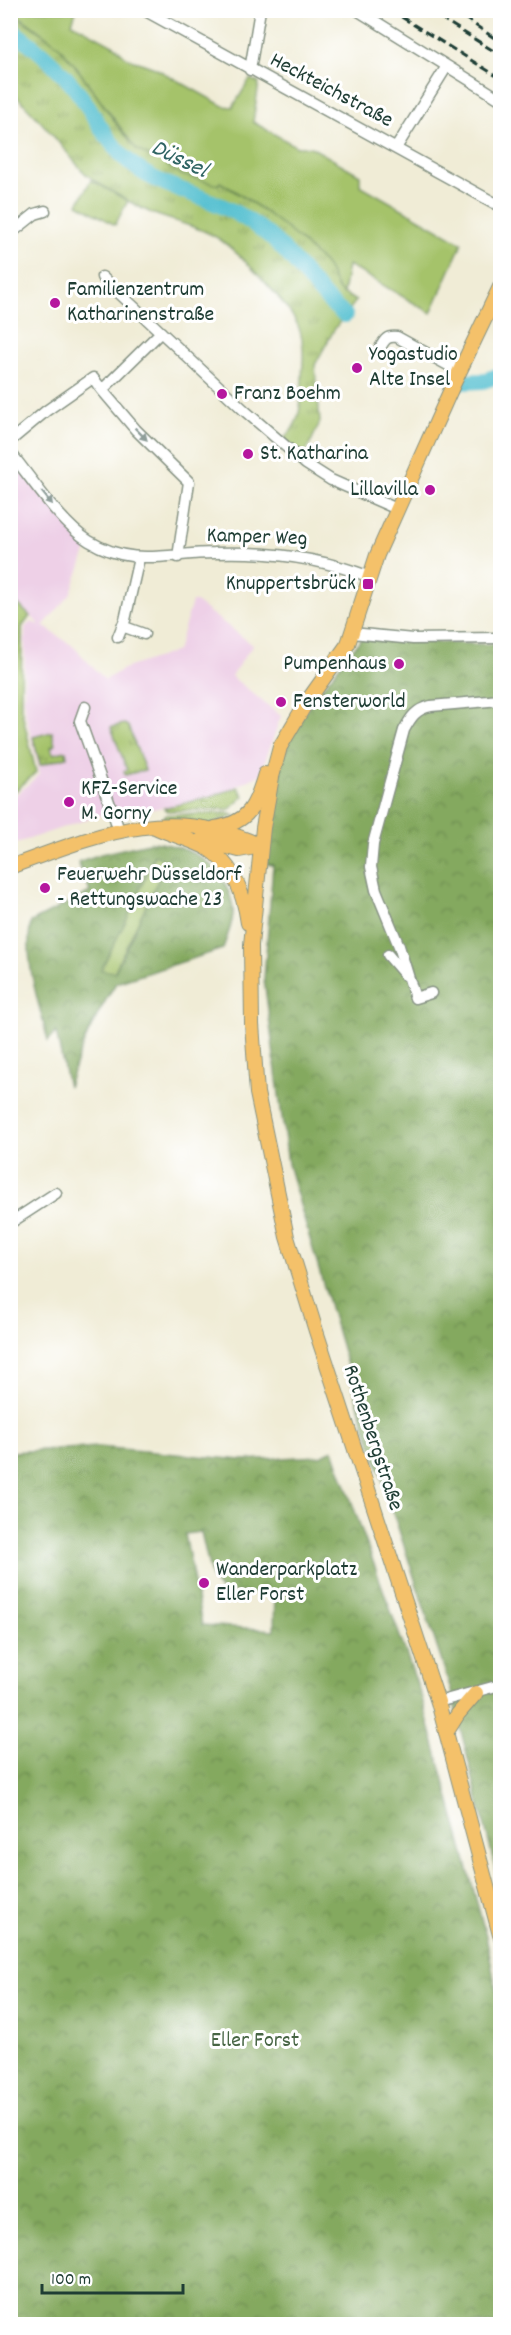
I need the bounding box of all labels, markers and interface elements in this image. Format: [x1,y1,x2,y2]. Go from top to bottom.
street label: Heckteichstraße [264,45,398,137]
water label: Düssel [145,132,215,189]
place label: Familienzentrum Katharinenstraße [67,275,214,331]
marker: Familienzentrum Katharinenstraße [48,296,62,310]
place label: Yogastudio Alte Insel [369,340,458,396]
marker: Yogastudio Alte Insel [350,361,364,375]
place label: Franz Boehm [234,379,341,410]
marker: Franz Boehm [215,387,229,401]
one-way arrow [133,427,148,441]
place label: St. Katharina [260,439,369,470]
marker: St. Katharina [241,447,255,461]
place label: Lillavilla [350,475,419,506]
marker: Lillavilla [423,483,437,497]
one-way arrow [41,490,53,505]
street label: Kamper Weg [206,521,308,555]
place label: Knuppertsbrück [226,569,356,600]
marker: Knuppertsbrück [361,577,375,591]
place label: Pumpenhaus [283,649,387,680]
marker: Pumpenhaus [392,657,406,671]
place label: Fensterworld [293,687,406,718]
marker: Fensterworld [274,695,288,709]
place label: KFZ-Service M. Gorny [81,774,177,830]
marker: KFZ-Service M. Gorny [62,795,76,809]
place label: Feuerwehr Düsseldorf - Rettungswache 23 [57,860,242,916]
marker: Feuerwehr Düsseldorf - Rettungswache 23 [38,881,52,895]
street label: Rothenbergstraße [334,1361,410,1515]
place label: Wanderparkplatz Eller Forst [216,1555,358,1611]
marker: Wanderparkplatz Eller Forst [197,1576,211,1590]
park label: Eller Forst [211,2026,299,2057]
scale bar [42,2257,183,2295]
text: 100 m [51,2268,91,2293]

